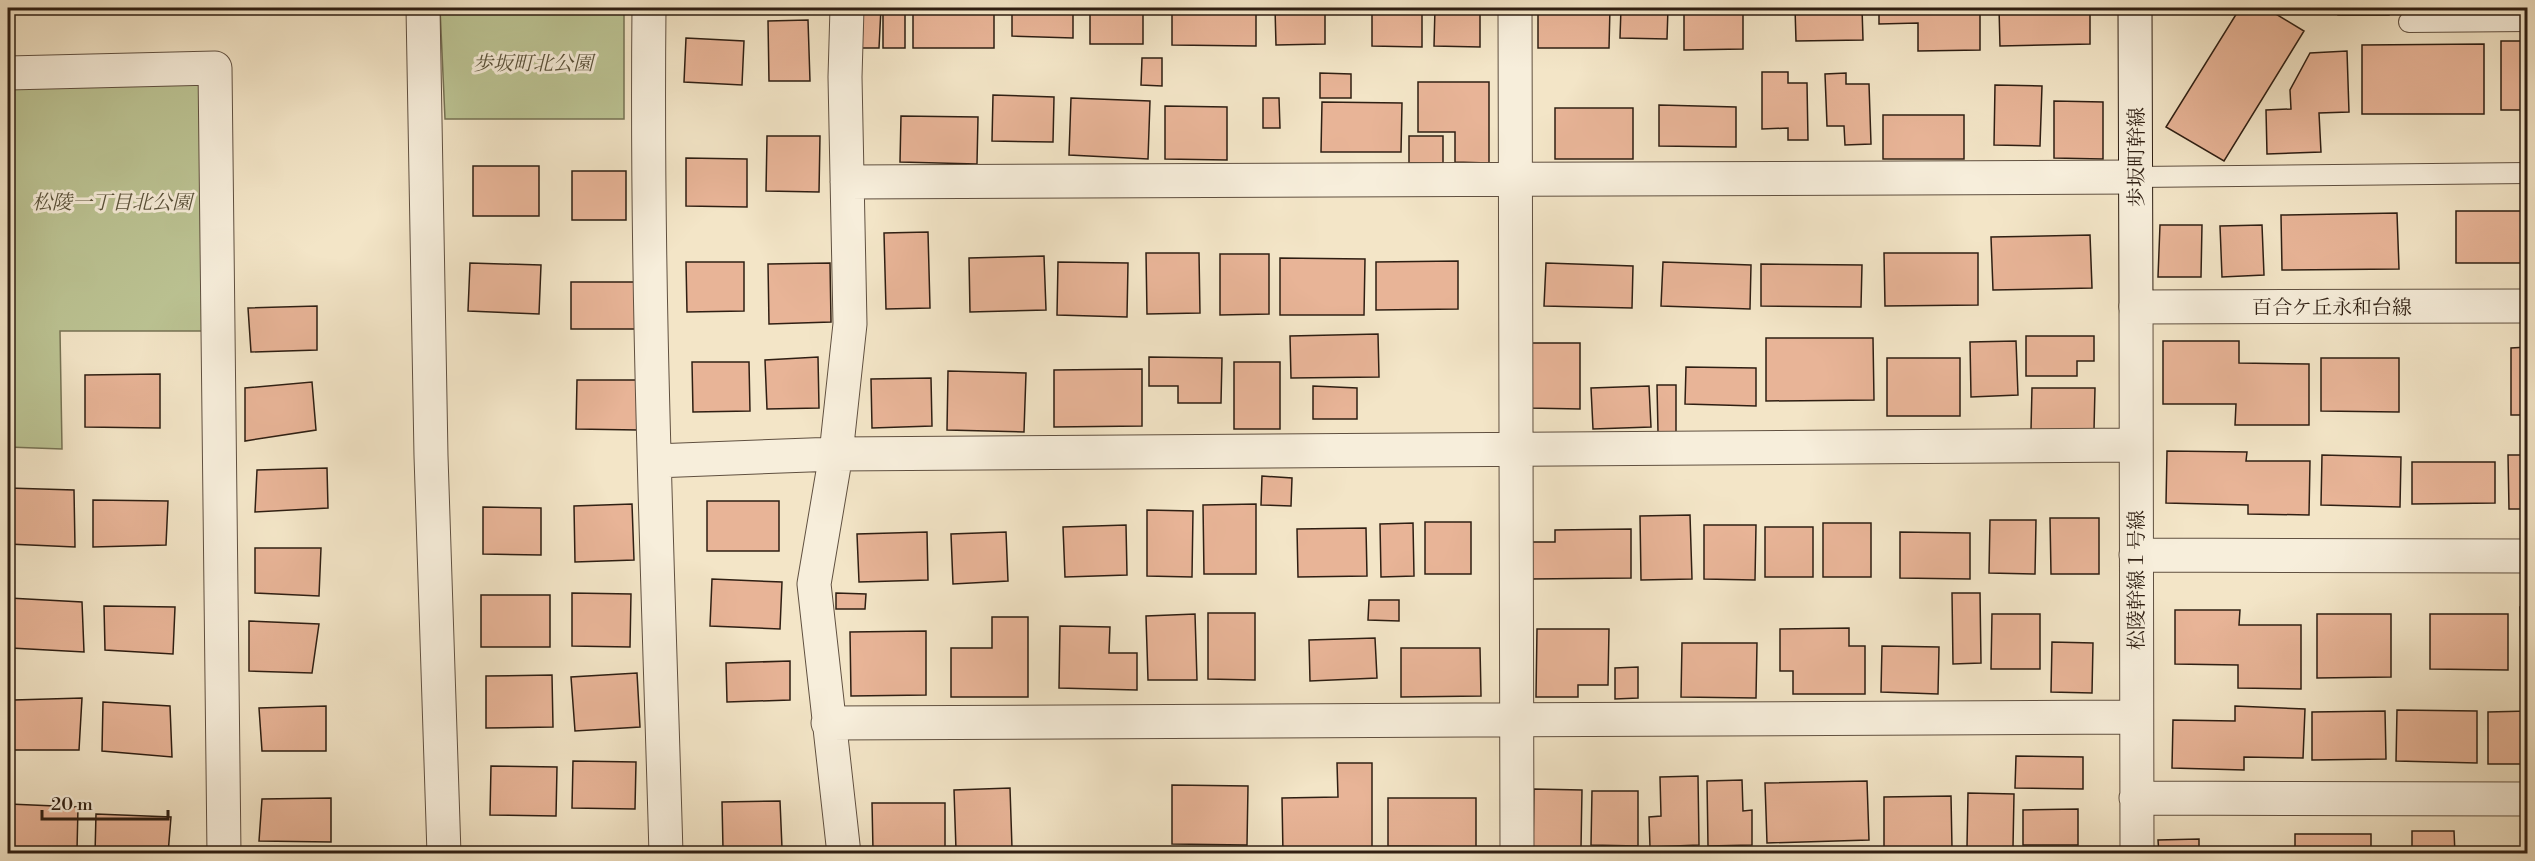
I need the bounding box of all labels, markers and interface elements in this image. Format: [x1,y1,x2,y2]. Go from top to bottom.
park label: 歩坂町北公園 [473,52,596,77]
street label: 歩坂町幹線 [2125,107,2150,207]
park label: 松陵一丁目北公園 [32,191,195,216]
street label: 百合ケ丘永和台線 [2252,296,2412,321]
street label: 松陵幹線１号線 [2125,510,2150,650]
scale bar [42,783,168,821]
text: 20 m [51,793,93,816]

